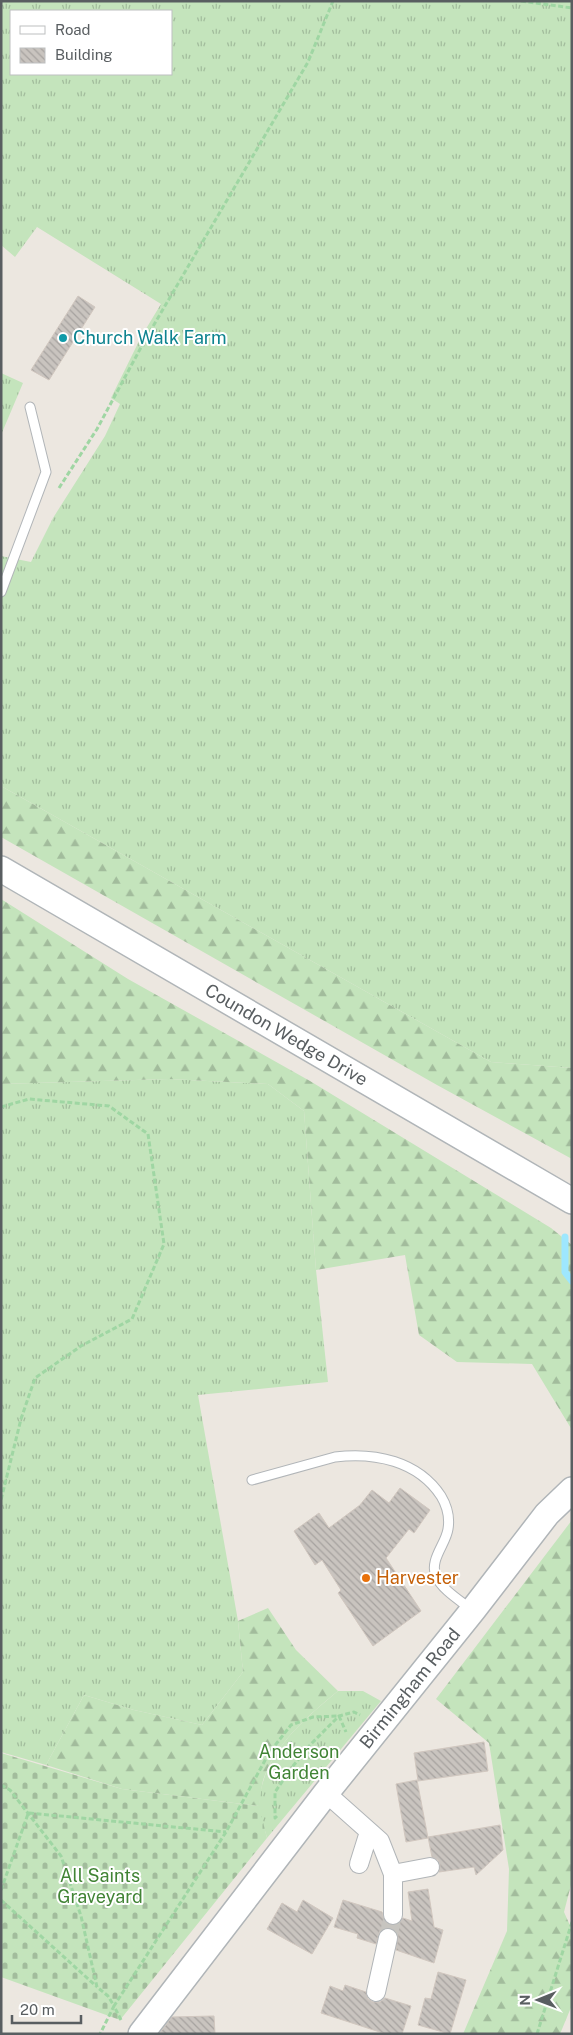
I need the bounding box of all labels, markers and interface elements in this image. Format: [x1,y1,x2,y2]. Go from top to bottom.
legend [10,10,172,75]
text: Road [55,21,91,38]
text: Building [55,46,113,63]
place label: Church Walk Farm [73,327,226,348]
marker: Church Walk Farm [57,332,69,344]
street label: Coundon Wedge Drive [201,979,372,1090]
place label: Harvester [376,1567,459,1588]
marker: Harvester [360,1572,372,1584]
street label: Birmingham Road [355,1624,464,1753]
park label: Anderson Garden [259,1741,339,1783]
park label: All Saints Graveyard [57,1865,143,1907]
north arrow [513,1975,563,2025]
scale bar [12,1992,81,2024]
text: N [517,1995,533,2006]
text: 20 m [20,2001,55,2018]

